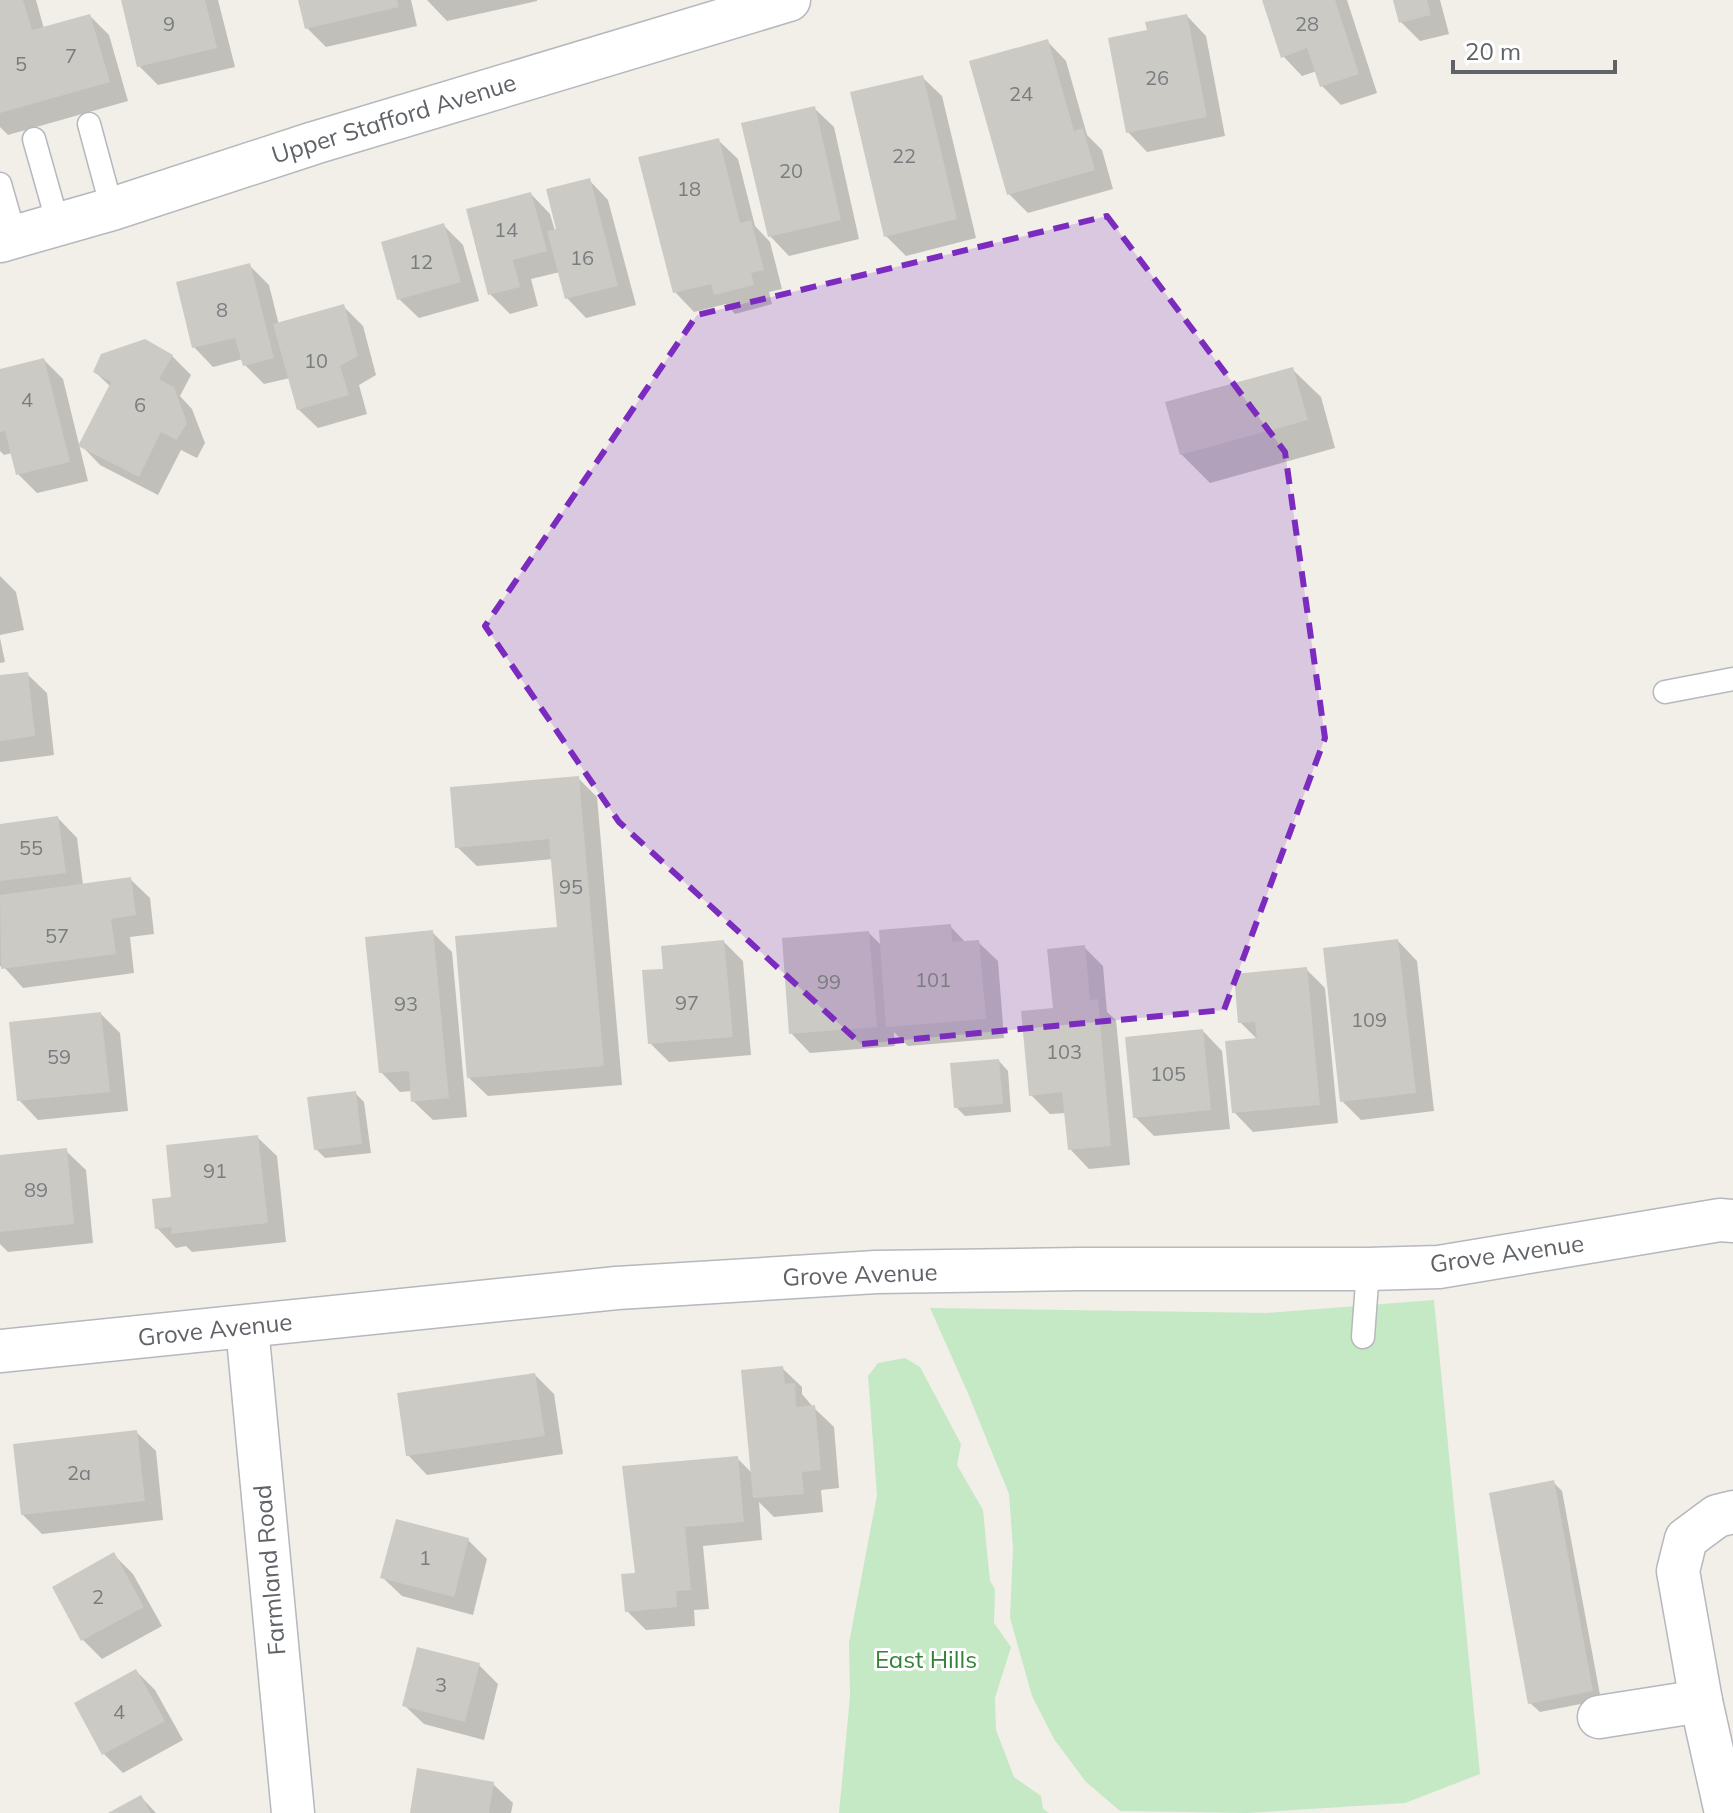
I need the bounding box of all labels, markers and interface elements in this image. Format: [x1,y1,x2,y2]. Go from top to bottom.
house number: 9 [163,11,175,36]
house number: 28 [1295,11,1319,36]
scale bar [1453,24,1615,74]
text: 20 m [1465,36,1521,66]
house number: 7 [65,43,77,68]
house number: 5 [15,51,27,76]
house number: 26 [1145,65,1169,90]
street label: Upper Stafford Avenue [268,67,520,170]
house number: 24 [1009,81,1033,106]
house number: 22 [892,143,916,168]
house number: 20 [779,158,803,183]
house number: 18 [677,176,701,201]
house number: 14 [494,217,518,242]
house number: 16 [570,245,594,270]
house number: 12 [409,249,433,274]
house number: 8 [216,297,228,322]
house number: 10 [304,348,328,373]
house number: 4 [21,387,33,412]
house number: 6 [134,392,146,417]
house number: 55 [19,835,43,860]
house number: 95 [559,874,583,899]
house number: 57 [45,923,69,948]
house number: 101 [915,967,951,992]
house number: 99 [817,969,841,994]
house number: 97 [675,990,699,1015]
house number: 93 [394,991,418,1016]
house number: 109 [1351,1007,1387,1032]
house number: 103 [1046,1039,1082,1064]
house number: 59 [47,1044,71,1069]
house number: 105 [1150,1061,1186,1086]
house number: 91 [203,1158,227,1183]
house number: 89 [24,1177,48,1202]
street label: Grove Avenue [1428,1227,1586,1279]
street label: Grove Avenue [782,1256,938,1292]
street label: Grove Avenue [136,1306,294,1352]
house number: 2a [67,1460,91,1485]
street label: Farmland Road [247,1484,291,1657]
house number: 1 [419,1545,431,1570]
house number: 2 [92,1584,104,1609]
park label: East Hills [875,1644,977,1674]
house number: 3 [435,1672,447,1697]
house number: 4 [113,1699,125,1724]

